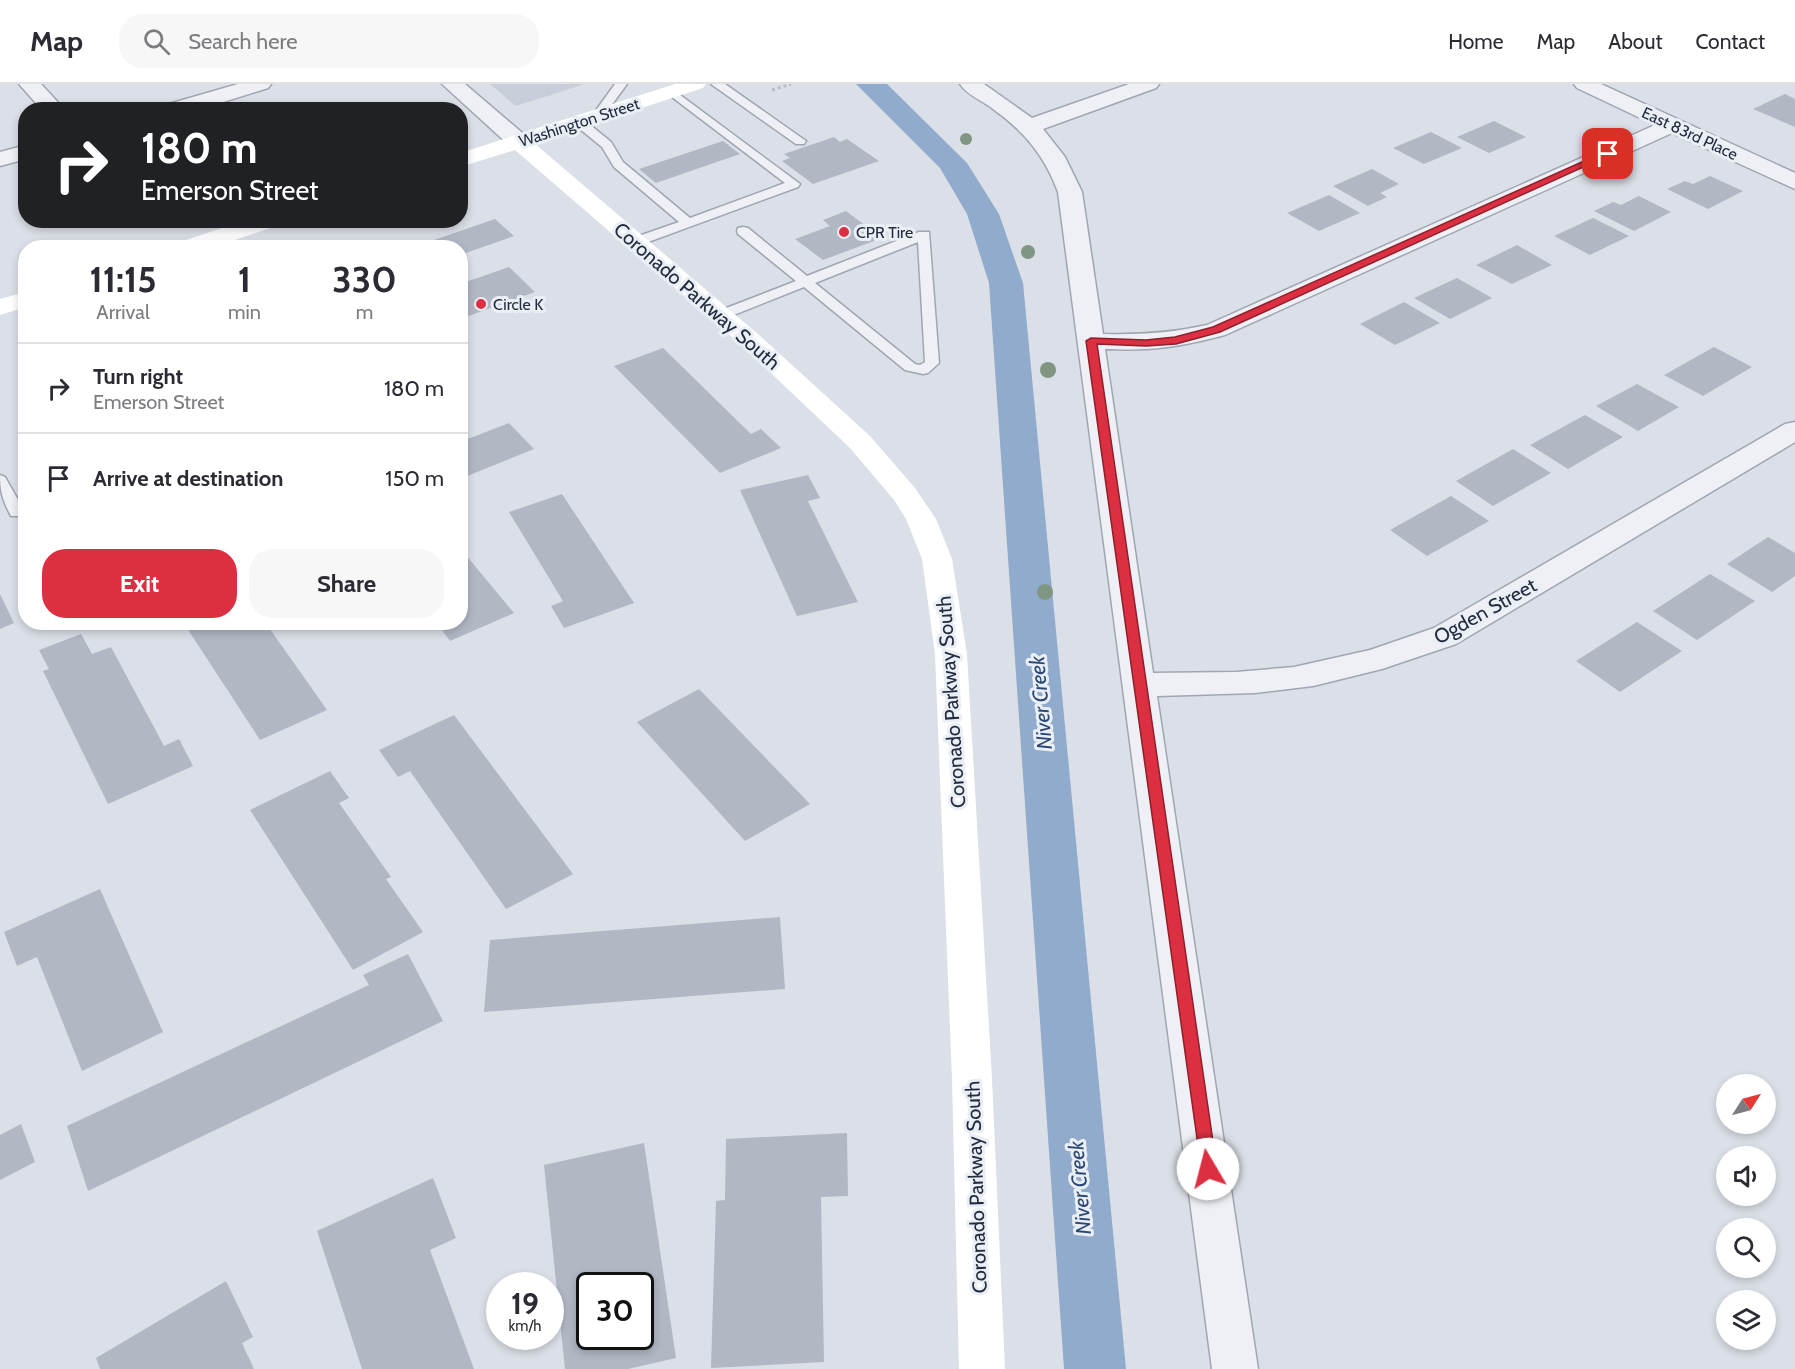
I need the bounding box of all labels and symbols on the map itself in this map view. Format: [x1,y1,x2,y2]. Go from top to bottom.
street label: Washington Street [517,94,642,151]
street label: East 83rd Place [1639,103,1741,164]
pin [1582,128,1633,179]
street label: Coronado Parkway South [609,217,785,375]
place label: CPR Tire [856,223,913,242]
marker: CPR Tire [837,225,851,239]
place label: Circle K [493,295,543,314]
marker: Circle K [474,297,488,311]
street label: Ogden Street [1429,573,1541,649]
street label: Coronado Parkway South [932,595,970,809]
water label: Niver Creek [1024,654,1057,751]
north arrow [1716,1074,1776,1134]
street label: Coronado Parkway South [960,1080,992,1294]
position arrow [1176,1137,1240,1201]
water label: Niver Creek [1063,1139,1096,1236]
speed limit sign: 30 [576,1272,654,1350]

